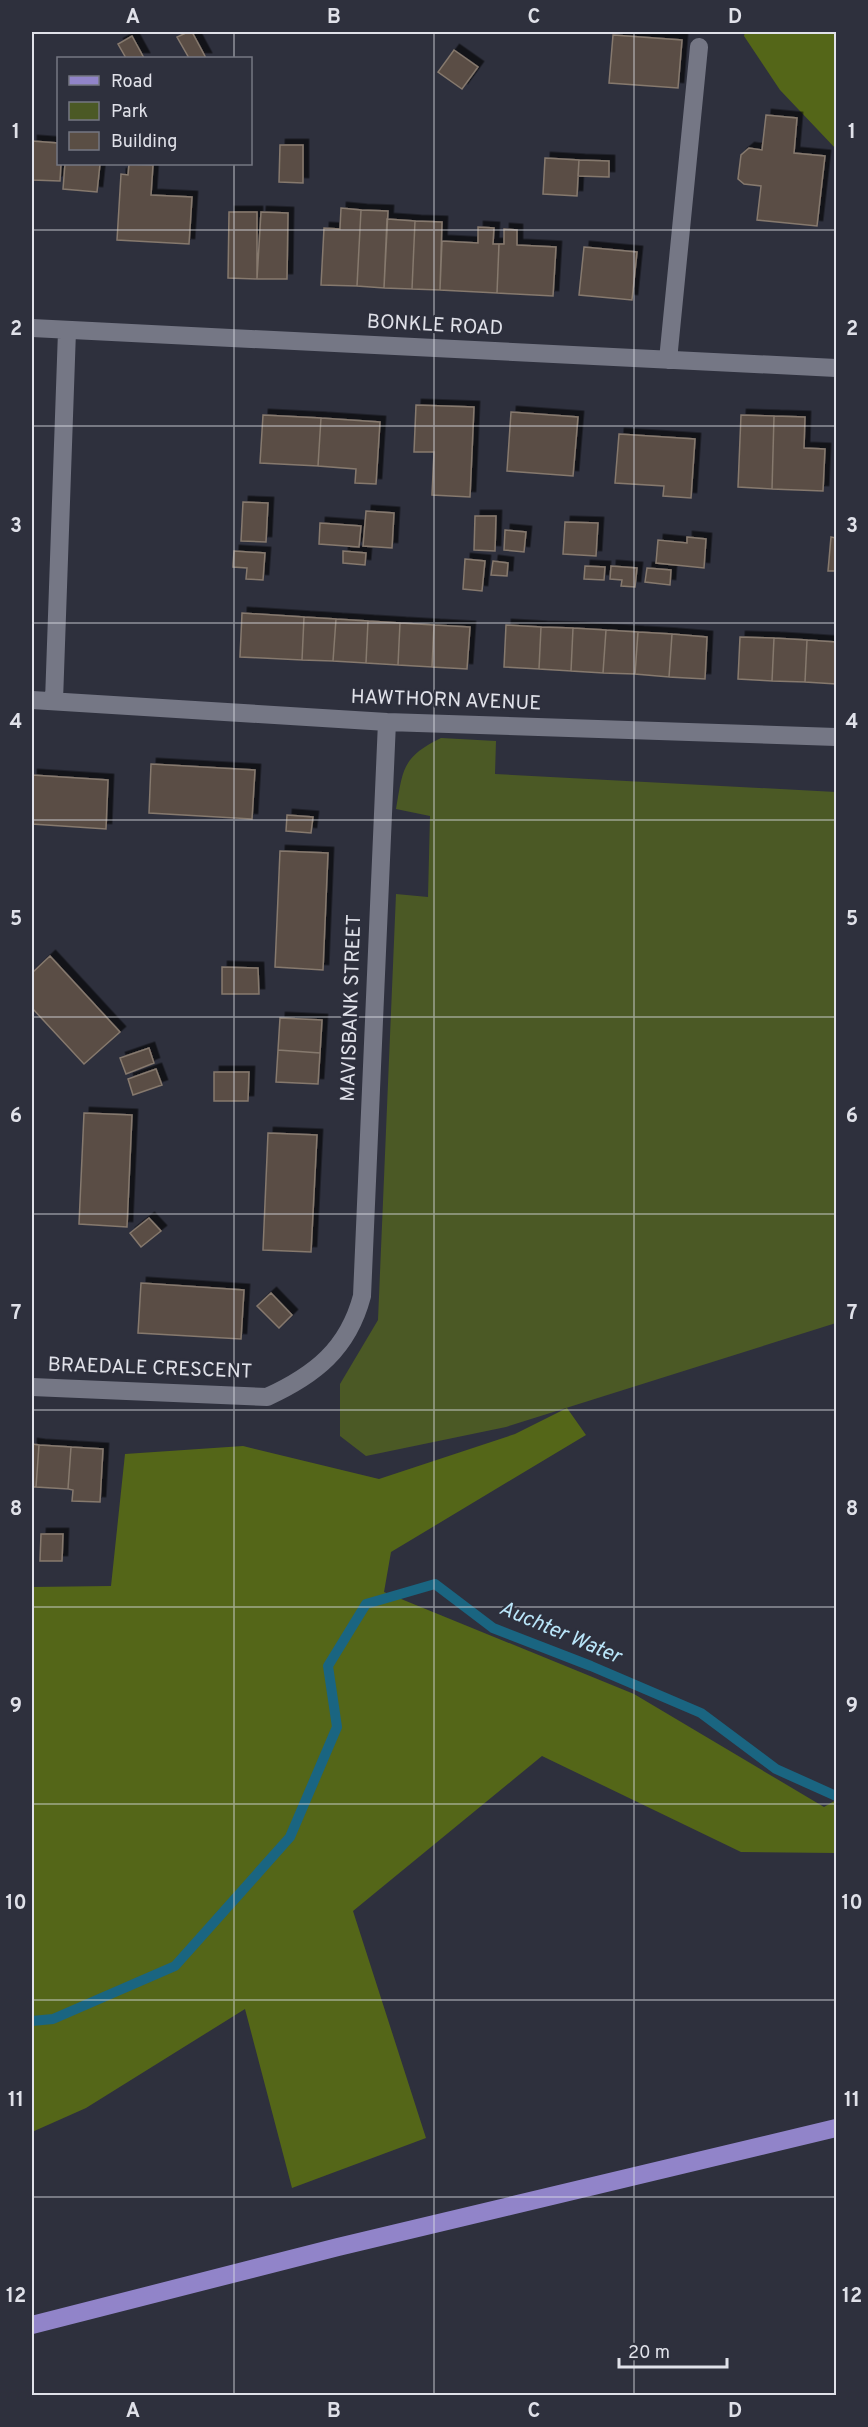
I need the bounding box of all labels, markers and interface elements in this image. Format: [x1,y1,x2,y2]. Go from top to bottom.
text: A [126,5,140,31]
text: B [327,5,341,31]
text: C [528,5,540,31]
text: D [728,5,742,31]
legend [57,57,252,165]
text: Road [111,71,153,94]
text: Park [111,101,148,124]
text: 1 [12,120,20,146]
text: 1 [848,120,856,146]
text: Building [111,131,177,154]
street label: BONKLE ROAD [366,309,504,343]
text: 2 [10,317,22,343]
text: 2 [846,317,858,343]
text: 3 [10,514,22,540]
text: 3 [846,514,858,540]
street label: HAWTHORN AVENUE [350,685,542,717]
text: 4 [10,710,22,736]
text: 4 [846,710,858,736]
text: 5 [10,907,22,933]
text: 5 [846,907,858,933]
street label: MAVISBANK STREET [336,914,368,1102]
text: 6 [10,1104,22,1130]
text: 6 [846,1104,858,1130]
text: 7 [11,1301,21,1327]
text: 7 [847,1301,857,1327]
street label: BRAEDALE CRESCENT [47,1352,253,1386]
text: 8 [10,1497,22,1523]
text: 8 [846,1497,858,1523]
water label: Auchter Water [495,1595,627,1672]
text: 9 [10,1694,22,1720]
text: 9 [846,1694,858,1720]
text: 10 [5,1891,27,1917]
text: 10 [841,1891,863,1917]
text: 11 [8,2088,24,2114]
text: 11 [844,2088,860,2114]
text: 12 [6,2284,26,2310]
text: 12 [842,2284,862,2310]
scale bar [619,2331,727,2369]
text: 20 m [628,2342,670,2365]
text: A [126,2399,140,2425]
text: B [327,2399,341,2425]
text: C [528,2399,540,2425]
text: D [728,2399,742,2425]

